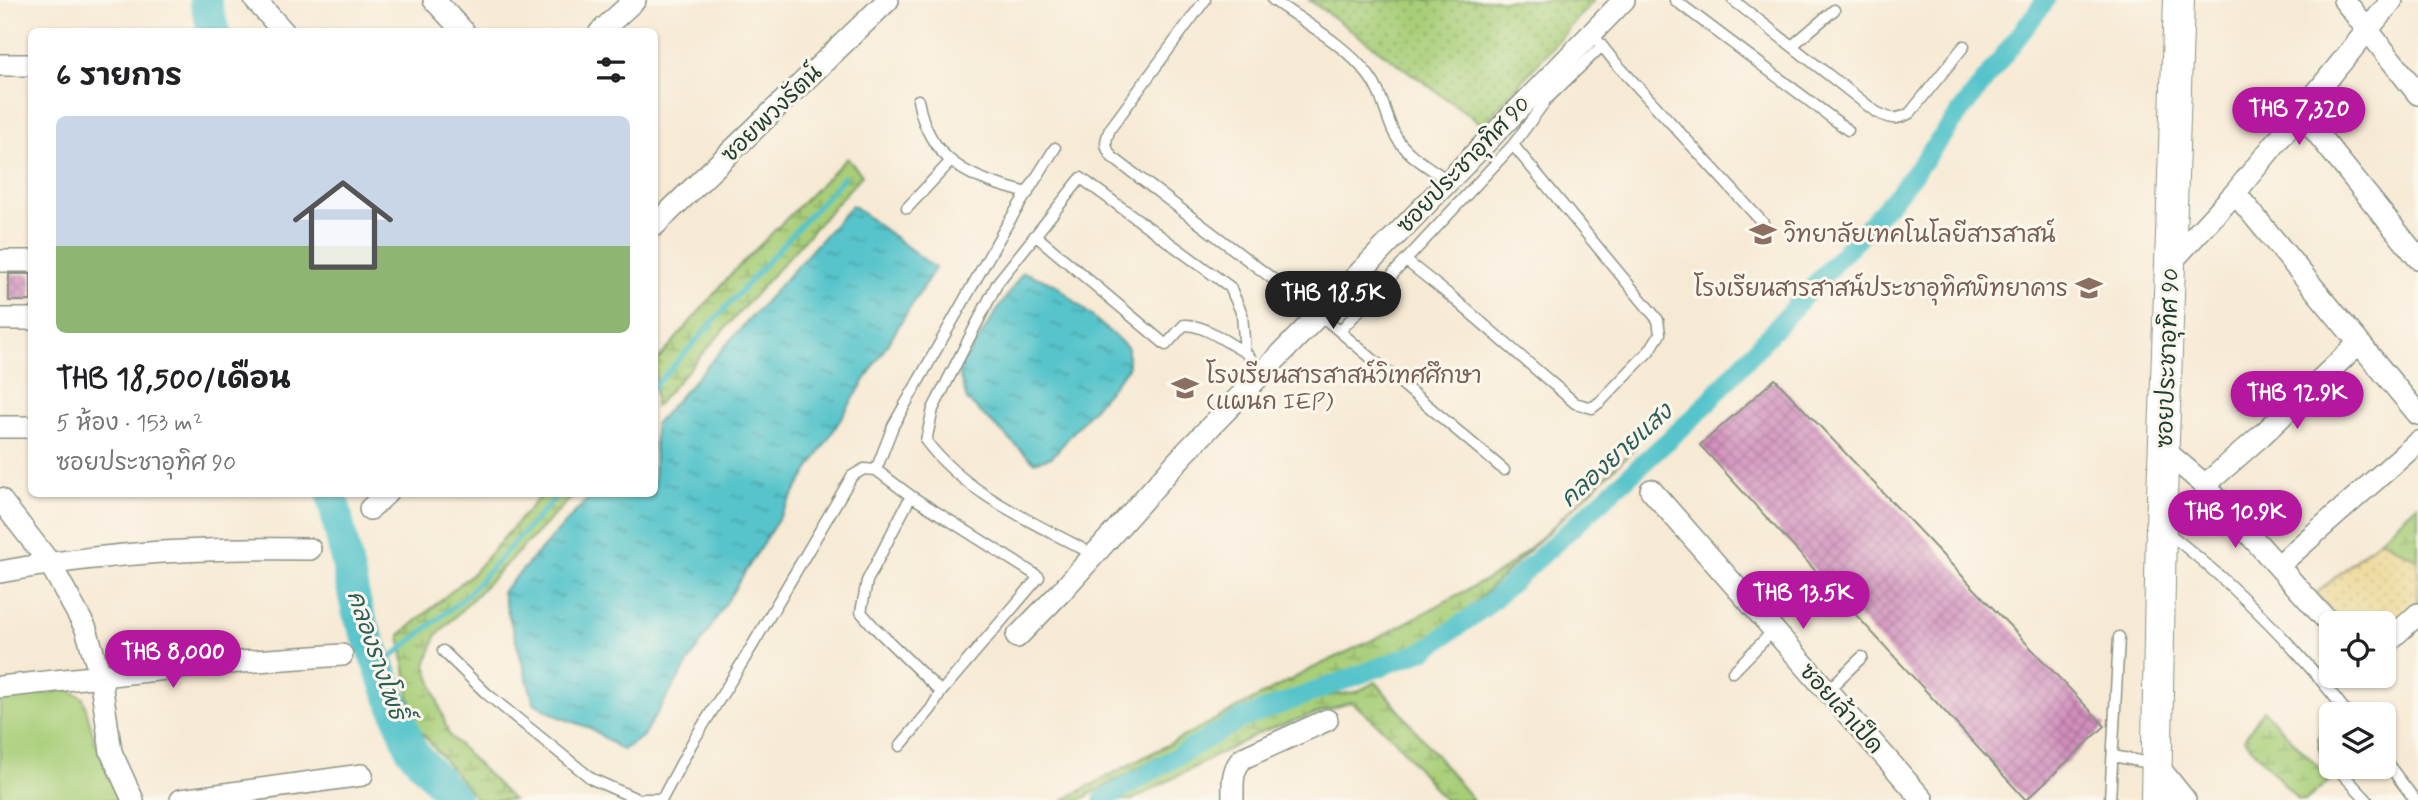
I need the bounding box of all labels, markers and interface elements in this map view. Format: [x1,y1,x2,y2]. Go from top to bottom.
icon: filters [592,51,630,89]
text: 6 รายการ [56,57,182,96]
street label: ซอยพวงรัตน์ [714,57,829,170]
pin: THB 7,320 [2219,88,2379,147]
street label: ซอยประชาอุทิศ 90 [1390,89,1539,241]
text: THB 7,320 [2248,95,2350,125]
icon: home [280,162,406,288]
place label: วิทยาลัยเทคโนโลยีสารสาสน์ [1784,218,2055,251]
school or university icon: วิทยาลัยเทคโนโลยีสารสาสน์ [1748,219,1778,249]
street label: ซอยประชาอุทิศ 90 [2150,267,2188,449]
pin: THB 18.5K [1253,272,1413,331]
place label: โรงเรียนสารสาสน์ประชาอุทิศพิทยาคาร [1694,272,2068,306]
school or university icon: โรงเรียนสารสาสน์ประชาอุทิศพิทยาคาร [2074,273,2104,303]
text: THB 18.5K [1281,279,1385,309]
place label: โรงเรียนสารสาสน์วิเทศศึกษา (แผนก IEP) [1206,359,1482,418]
text: THB 18,500/เดือน [56,360,291,399]
pin: THB 12.9K [2217,372,2377,431]
school or university icon: โรงเรียนสารสาสน์วิเทศศึกษา (แผนก IEP) [1170,373,1200,403]
text: THB 12.9K [2247,379,2347,409]
water label: คลองยายแสง [1554,396,1681,515]
text: 5 ห้อง · 153 m² [56,409,203,439]
text: ซอยประชาอุทิศ 90 [56,449,236,479]
pin: THB 10.9K [2155,490,2315,550]
text: THB 10.9K [2184,498,2286,528]
pin: THB 13.5K [1723,572,1883,631]
text: THB 13.5K [1753,579,1853,609]
water label: คลองรางโพธิ์ [339,584,422,730]
map controls [2319,611,2396,779]
button: locate [2319,611,2396,688]
pin: THB 8,000 [93,630,253,690]
text: THB 8,000 [121,638,225,668]
street label: ซอยเล้าเป็ด [1792,656,1891,761]
button: layers [2319,702,2396,779]

